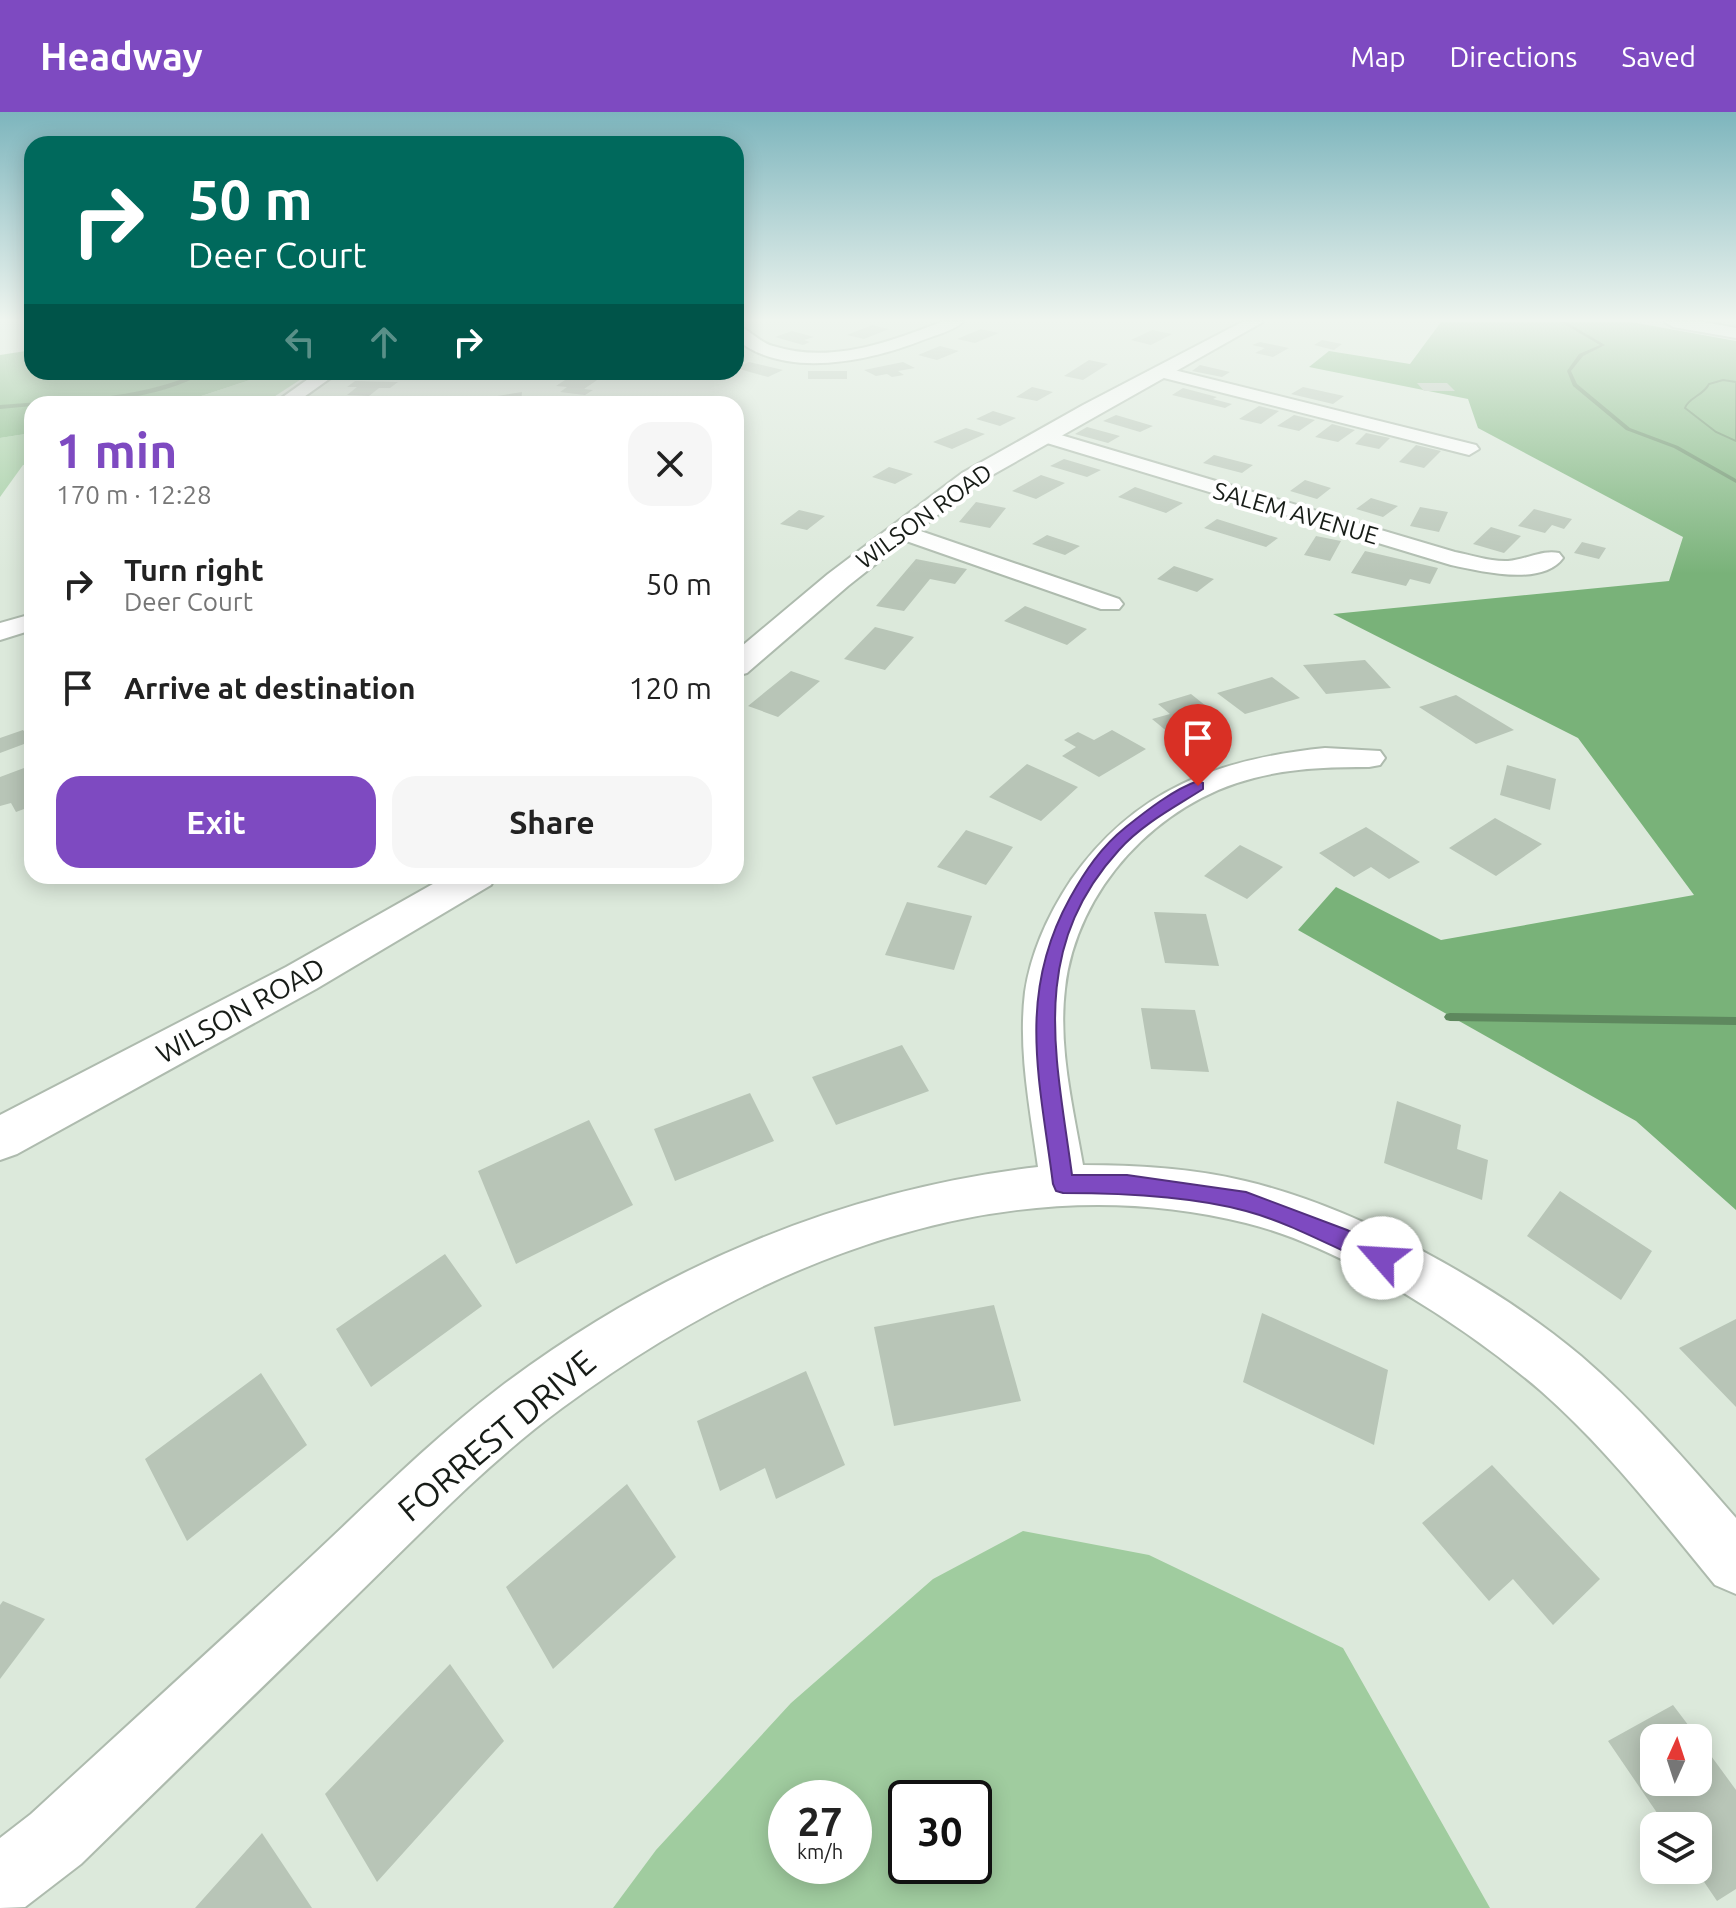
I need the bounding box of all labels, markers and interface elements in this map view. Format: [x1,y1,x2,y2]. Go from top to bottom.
text: Headway [40,35,203,77]
text: Map [1350,41,1406,72]
text: Directions [1450,41,1577,72]
text: Saved [1621,41,1696,72]
icon: right [56,168,160,272]
text: 50 m [188,168,313,231]
text: Deer Court [188,234,367,275]
icon: left [278,320,322,364]
icon: ahead [362,320,406,364]
icon: right [446,320,490,364]
button: close [628,422,712,506]
text: 1 min [56,423,177,477]
street label: WILSON ROAD [851,458,997,574]
street label: SALEM AVENUE [1210,477,1382,549]
text: 170 m · 12:28 [56,480,212,509]
text: Turn right [124,553,264,587]
icon: right [56,562,100,606]
text: 50 m [645,567,712,601]
text: Deer Court [124,587,253,616]
icon: arrive [56,666,100,710]
text: Arrive at destination [124,671,416,705]
text: 120 m [628,671,712,705]
pin [1164,704,1232,786]
icon: arrive [1176,716,1220,760]
button: Exit [56,776,376,868]
button: Share [392,776,712,868]
street label: WILSON ROAD [151,951,329,1069]
position arrow [1340,1216,1424,1300]
street label: FORREST DRIVE [390,1342,602,1528]
north arrow [1640,1724,1712,1796]
map controls [1640,1724,1712,1884]
speed limit sign: 30 [888,1780,992,1884]
text: 27 [797,1799,843,1844]
button: layers [1640,1812,1712,1884]
text: km/h [797,1840,843,1863]

